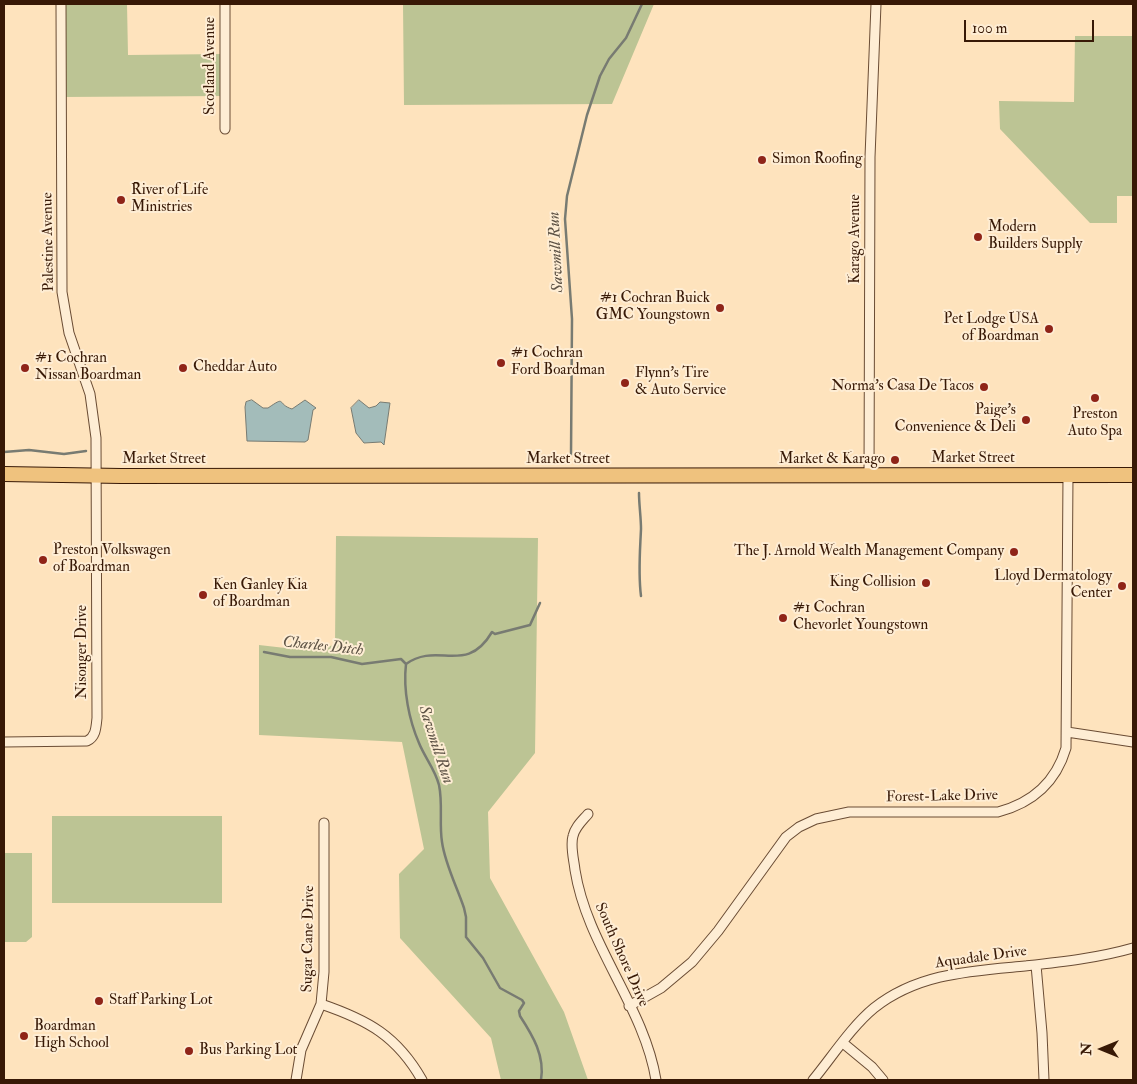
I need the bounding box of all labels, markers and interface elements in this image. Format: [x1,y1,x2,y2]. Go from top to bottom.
scale bar [967,10,1097,42]
street label: Scotland Avenue [202,17,220,115]
text: 100 m [972,19,1007,38]
place label: Simon Roofing [772,151,862,169]
marker: Simon Roofing [756,154,768,166]
place label: River of Life Ministries [131,182,208,217]
street label: Palestine Avenue [39,192,59,292]
marker: River of Life Ministries [115,194,127,206]
street label: Karago Avenue [847,194,865,284]
water label: Sawmill Run [545,211,569,293]
place label: Modern Builders Supply [988,219,1082,254]
marker: Modern Builders Supply [972,231,984,243]
place label: #1 Cochran Buick GMC Youngstown [596,290,710,325]
marker: #1 Cochran Buick GMC Youngstown [714,302,726,314]
place label: Pet Lodge USA of Boardman [944,311,1039,346]
marker: Pet Lodge USA of Boardman [1043,323,1055,335]
place label: #1 Cochran Ford Boardman [511,345,605,380]
place label: #1 Cochran Nissan Boardman [35,350,141,385]
marker: #1 Cochran Ford Boardman [495,357,507,369]
place label: Cheddar Auto [193,359,277,377]
marker: #1 Cochran Nissan Boardman [19,362,31,374]
marker: Cheddar Auto [177,362,189,374]
place label: Flynn's Tire & Auto Service [635,365,726,400]
marker: Flynn's Tire & Auto Service [619,377,631,389]
place label: Norma's Casa De Tacos [831,378,974,396]
marker: Norma's Casa De Tacos [978,381,990,393]
marker: Preston Auto Spa [1089,392,1101,404]
place label: Paige's Convenience & Deli [895,402,1016,437]
place label: Preston Auto Spa [1068,406,1122,441]
marker: Paige's Convenience & Deli [1020,414,1032,426]
street label: Market Street [931,450,1015,468]
street label: Market Street [122,451,206,469]
street label: Market Street [526,451,610,469]
place label: Market & Karago [779,451,885,469]
marker: Market & Karago [889,454,901,466]
place label: Preston Volkswagen of Boardman [53,542,171,577]
place label: The J. Arnold Wealth Management Company [734,543,1004,561]
marker: The J. Arnold Wealth Management Company [1008,546,1020,558]
marker: Preston Volkswagen of Boardman [37,554,49,566]
place label: Lloyd Dermatology Center [994,568,1112,603]
place label: King Collision [829,574,916,592]
place label: Ken Ganley Kia of Boardman [213,577,307,612]
marker: King Collision [920,577,932,589]
marker: Lloyd Dermatology Center [1116,580,1128,592]
marker: Ken Ganley Kia of Boardman [197,589,209,601]
place label: #1 Cochran Chevorlet Youngstown [793,600,928,635]
street label: Nisonger Drive [74,605,92,699]
marker: #1 Cochran Chevorlet Youngstown [777,612,789,624]
water label: Charles Ditch [282,633,364,661]
water label: Sawmill Run [413,704,457,786]
street label: Forest-Lake Drive [886,787,998,807]
street label: Sugar Cane Drive [299,885,319,993]
street label: South Shore Drive [590,900,652,1010]
street label: Aquadale Drive [934,943,1028,973]
place label: Staff Parking Lot [109,992,213,1010]
marker: Staff Parking Lot [93,995,105,1007]
place label: Boardman High School [34,1018,109,1053]
north arrow [1077,1024,1127,1074]
marker: Boardman High School [18,1030,30,1042]
place label: Bus Parking Lot [199,1042,297,1060]
text: N [1078,1043,1095,1055]
marker: Bus Parking Lot [183,1045,195,1057]

